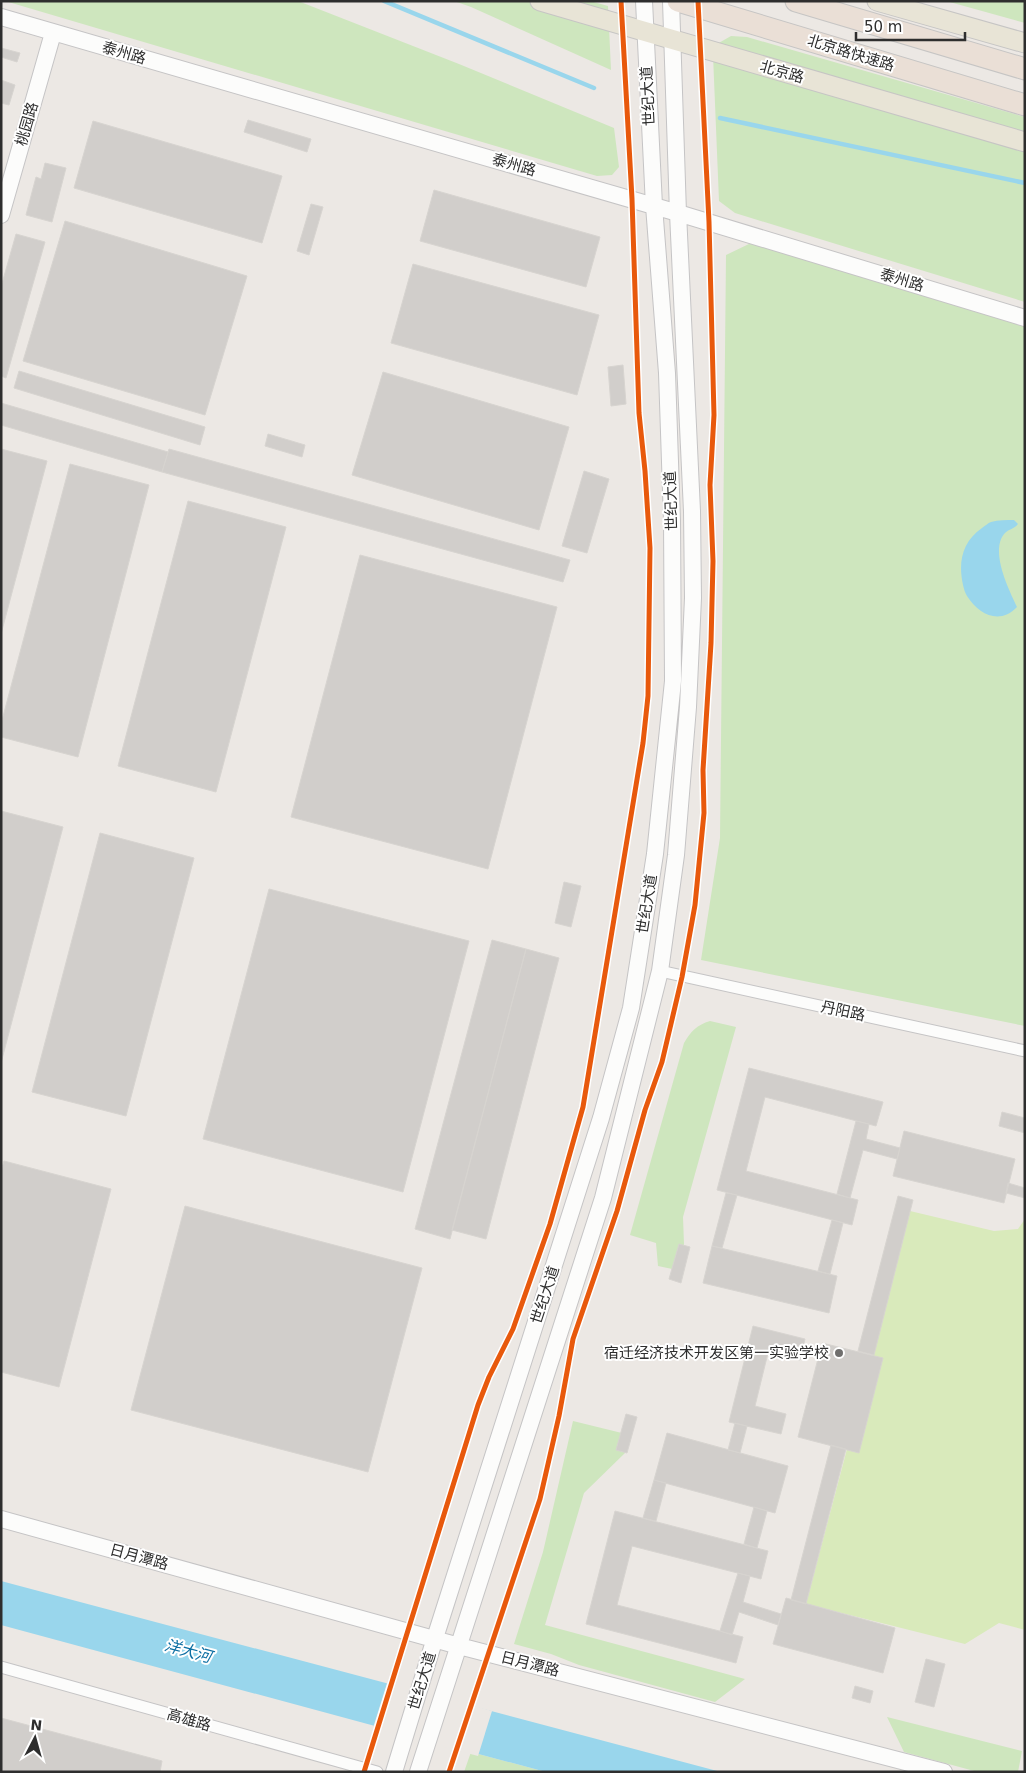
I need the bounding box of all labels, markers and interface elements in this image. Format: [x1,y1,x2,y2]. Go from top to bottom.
scale bar [856,10,965,42]
text: 50 m [864,18,902,36]
street label: 北京路快速路 [805,31,897,75]
street label: 泰州路 [100,38,148,68]
street label: 北京路 [758,57,806,87]
street label: 世纪大道 [637,66,659,126]
street label: 桃园路 [12,100,42,148]
street label: 泰州路 [490,150,538,180]
street label: 泰州路 [878,265,926,295]
street label: 世纪大道 [661,471,681,531]
street label: 世纪大道 [633,873,661,935]
street label: 丹阳路 [819,998,867,1024]
street label: 世纪大道 [527,1264,563,1326]
place label: 宿迁经济技术开发区第一实验学校 [604,1344,829,1362]
marker: 宿迁经济技术开发区第一实验学校 [833,1347,845,1359]
street label: 日月潭路 [108,1541,170,1573]
water label: 洋大河 [162,1636,217,1667]
street label: 日月潭路 [499,1648,561,1680]
street label: 世纪大道 [405,1650,439,1712]
street label: 高雄路 [165,1705,213,1735]
north arrow [10,1713,60,1763]
text: N [30,1717,43,1734]

